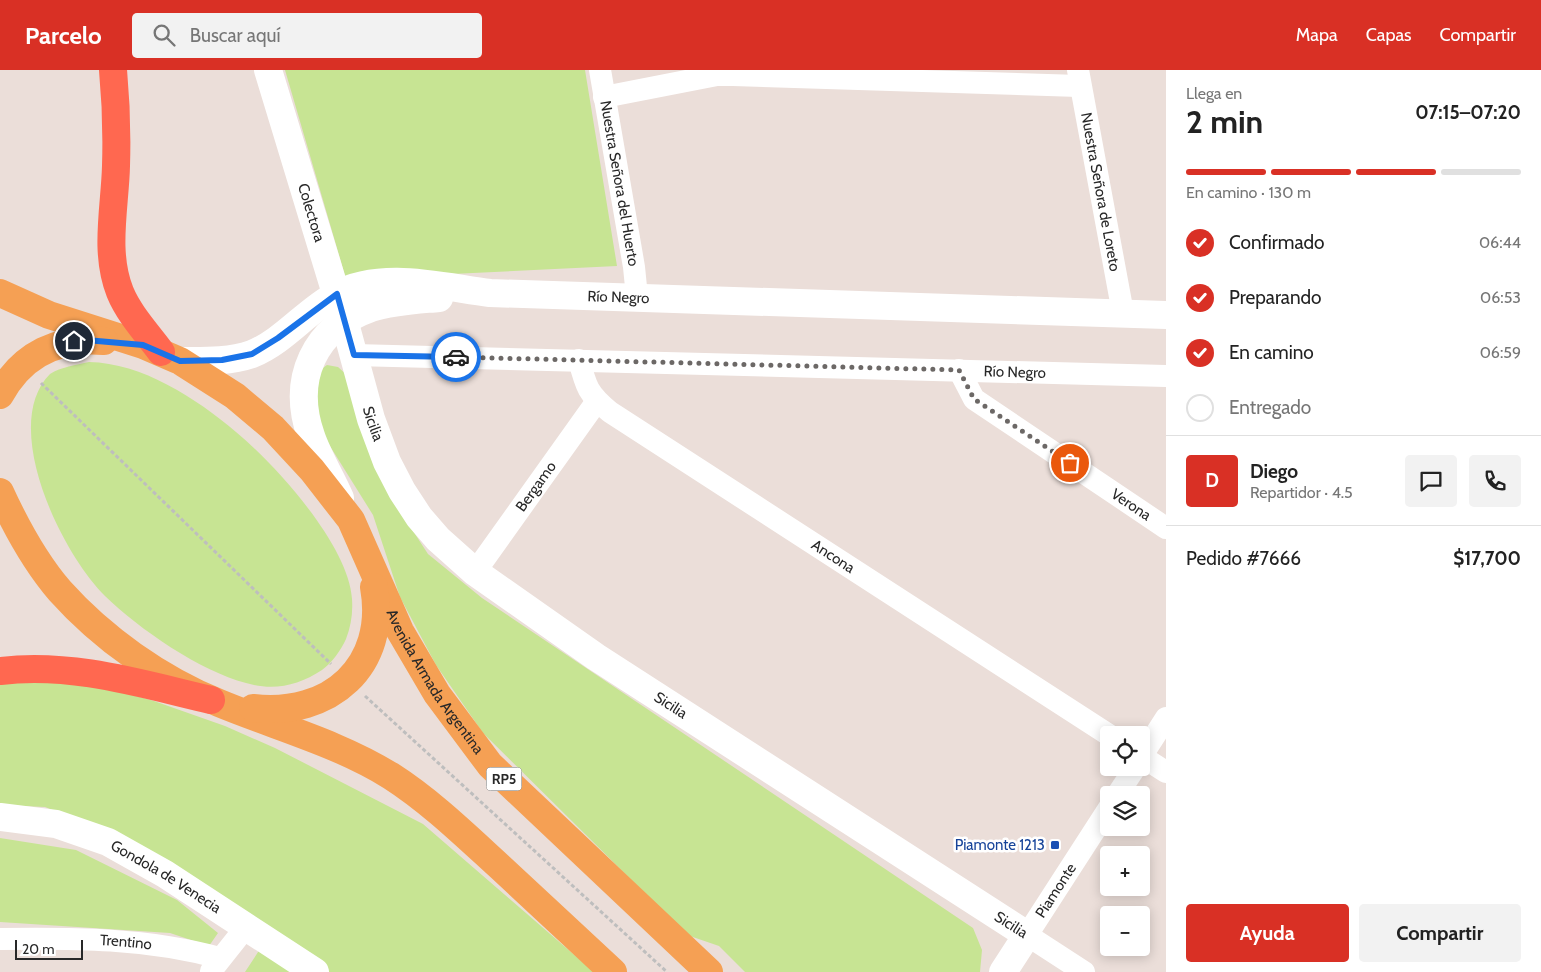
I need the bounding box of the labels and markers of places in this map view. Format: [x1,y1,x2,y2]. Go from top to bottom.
pin [53,320,95,362]
pin [1049,442,1091,484]
place label: Piamonte 1213 [955,836,1045,854]
marker: Piamonte 1213 [1049,839,1061,851]

